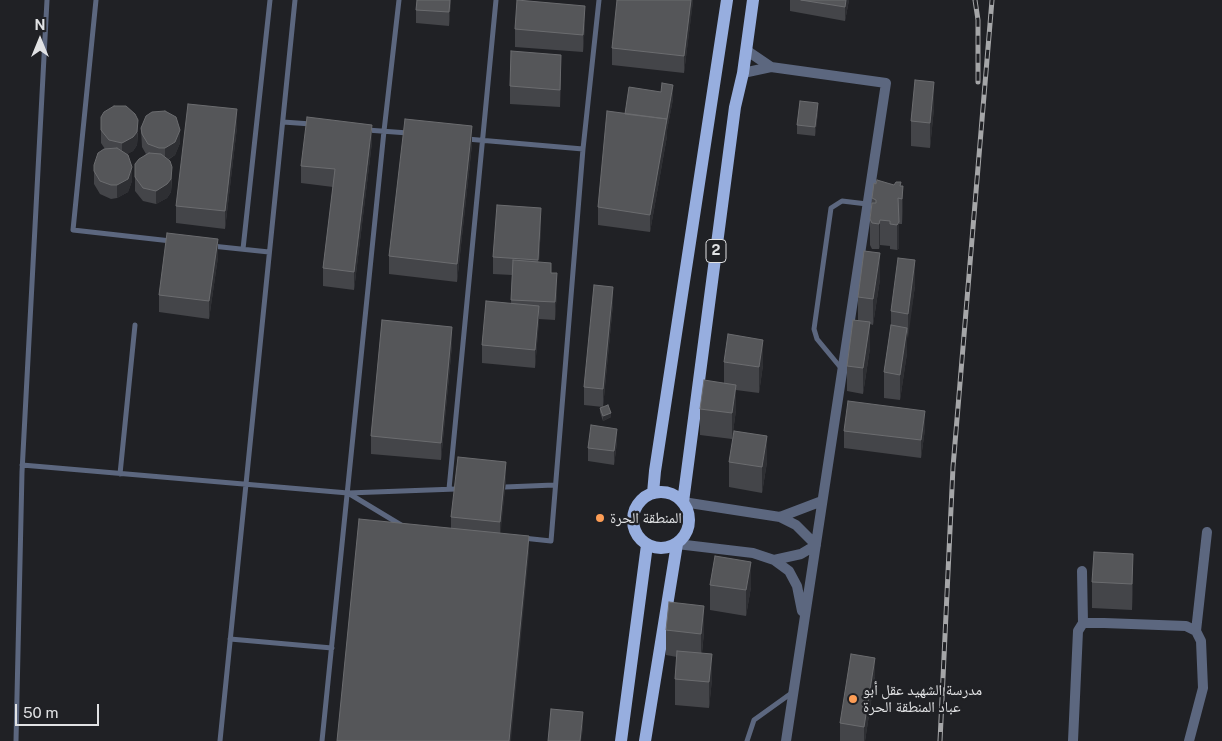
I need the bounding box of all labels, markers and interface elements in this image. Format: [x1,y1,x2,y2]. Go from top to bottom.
north arrow [15,15,65,65]
text: N [35,17,45,33]
road number: 2 [706,240,726,262]
place label: المنطقة الحرة [610,509,682,527]
marker: المنطقة الحرة [594,512,606,524]
place label: مدرسة الشهيد عقل أبو عباد المنطقة الحرة [863,681,982,716]
marker: مدرسة الشهيد عقل أبو عباد المنطقة الحرة [847,693,859,705]
scale bar [18,694,101,726]
text: 50 m [23,704,58,721]

